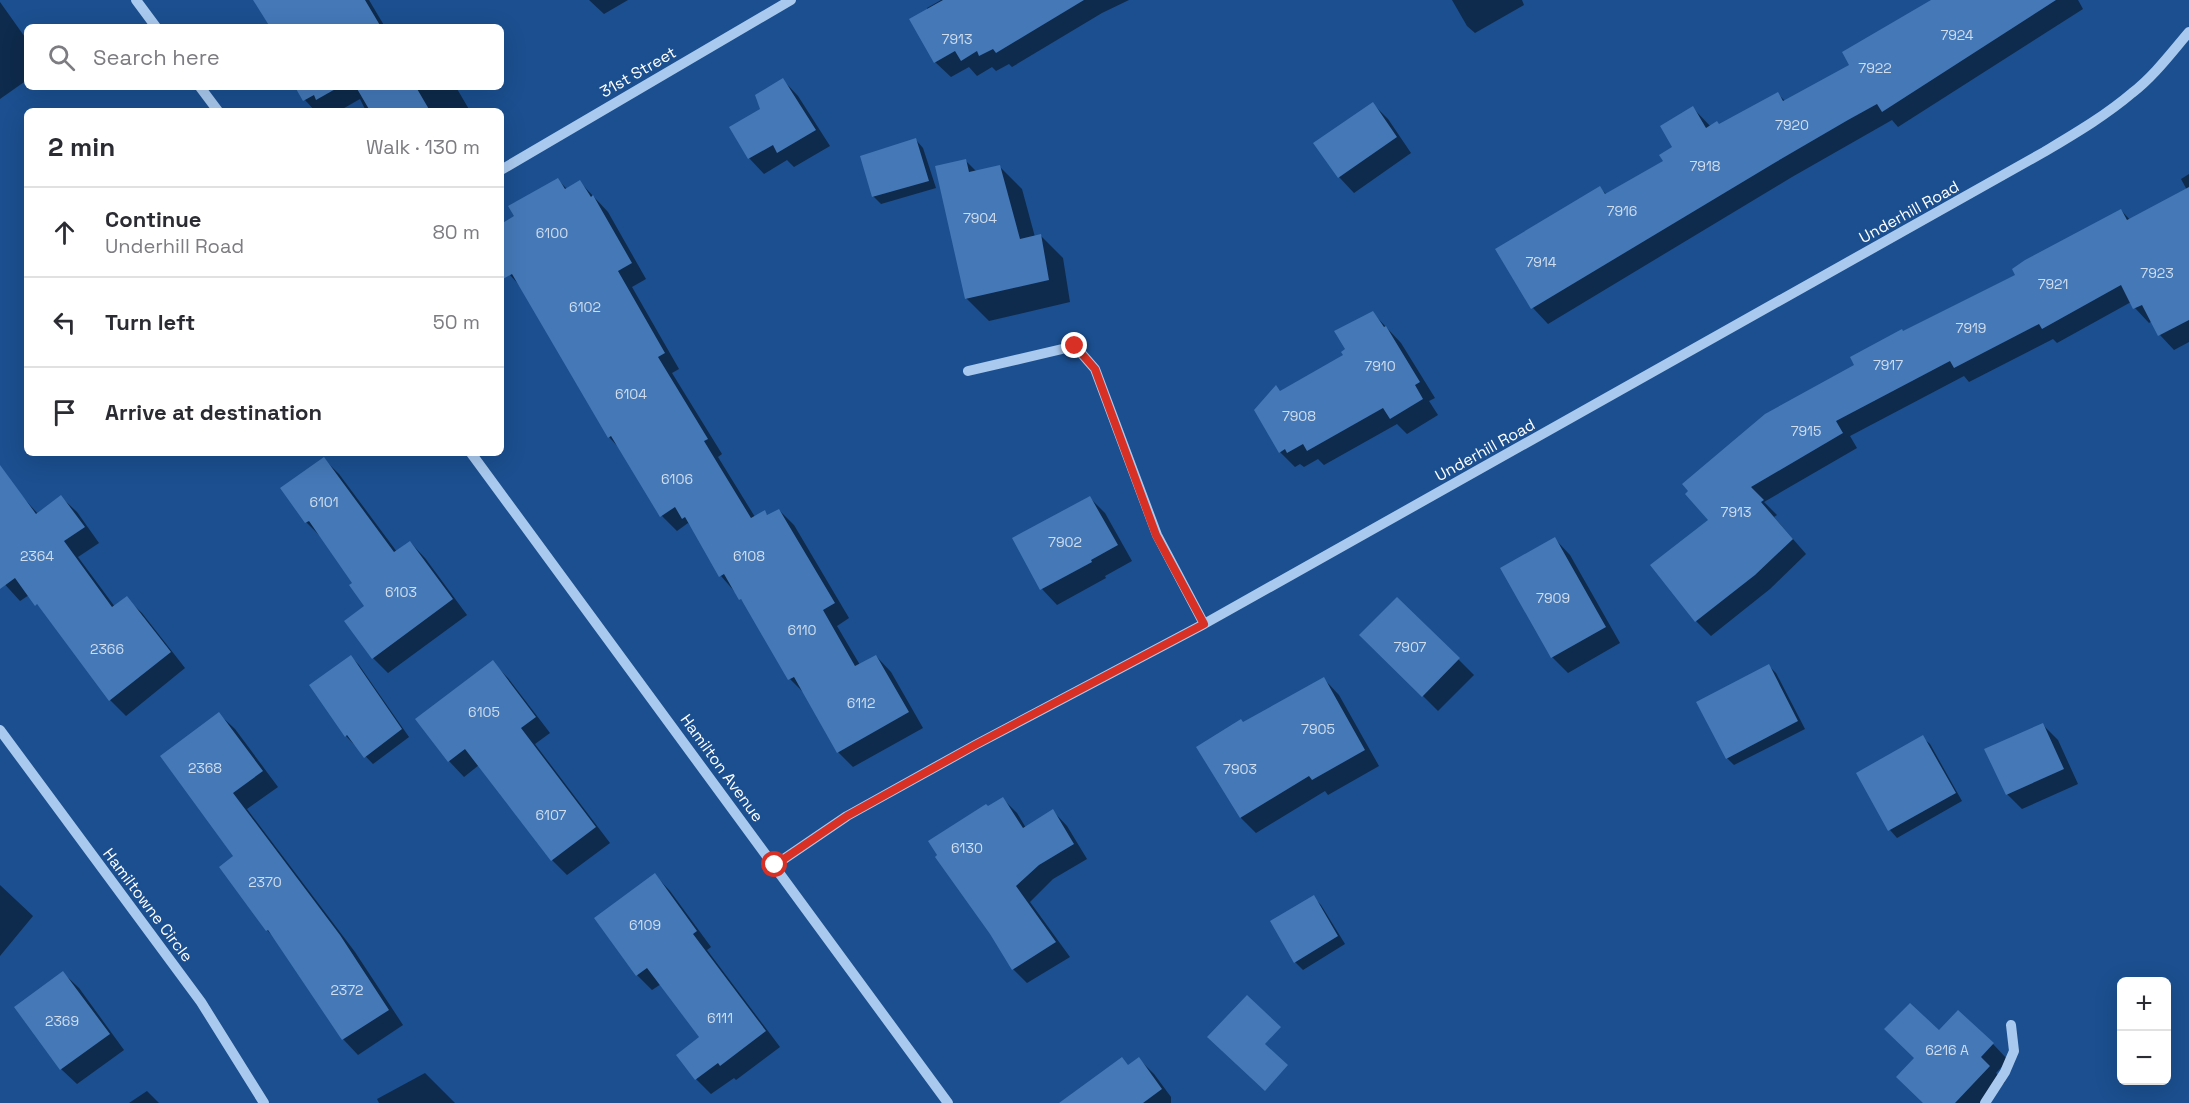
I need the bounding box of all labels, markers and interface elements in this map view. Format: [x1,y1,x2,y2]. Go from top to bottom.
search box [24,24,504,90]
house number: 7924 [1940,26,1974,44]
house number: 7913 [942,30,972,48]
icon: search [45,41,78,74]
street label: 31st Street [596,42,680,102]
text: Search here [93,43,220,71]
house number: 7922 [1858,59,1892,77]
house number: 7920 [1775,116,1809,134]
text: 2 min [48,130,115,164]
text: Walk · 130 m [366,134,480,160]
house number: 7918 [1689,157,1721,175]
street label: Underhill Road [1855,176,1963,248]
house number: 7916 [1607,202,1637,220]
text: Continue [105,205,201,233]
house number: 7904 [963,209,997,227]
icon: ahead [48,216,81,249]
text: 80 m [432,219,480,245]
house number: 6100 [536,224,568,242]
text: Underhill Road [105,233,244,259]
house number: 7914 [1525,253,1557,271]
house number: 7923 [2140,264,2174,282]
house number: 7921 [2038,275,2068,293]
house number: 6102 [569,298,601,316]
icon: left [48,306,81,339]
text: Turn left [105,308,195,336]
text: 50 m [433,309,480,335]
house number: 7919 [1956,319,1986,337]
route end [1061,332,1087,358]
house number: 7917 [1873,356,1903,374]
house number: 7910 [1364,357,1396,375]
house number: 6104 [615,385,647,403]
icon: arrive [48,396,81,429]
text: Arrive at destination [105,398,322,426]
house number: 7908 [1282,407,1316,425]
street label: Underhill Road [1431,414,1539,486]
house number: 7915 [1791,422,1821,440]
house number: 6106 [661,470,693,488]
house number: 6101 [309,493,339,511]
house number: 7913 [1721,503,1751,521]
house number: 7902 [1048,533,1082,551]
house number: 2364 [20,547,54,565]
house number: 6108 [733,547,765,565]
house number: 6103 [385,583,417,601]
house number: 7909 [1536,589,1570,607]
house number: 6110 [787,621,817,639]
house number: 7907 [1393,638,1427,656]
house number: 2366 [90,640,124,658]
house number: 6112 [847,694,875,712]
house number: 6105 [468,703,500,721]
street label: Hamilton Avenue [676,710,768,826]
house number: 7905 [1301,720,1335,738]
house number: 2368 [188,759,222,777]
house number: 7903 [1223,760,1257,778]
house number: 6107 [535,806,567,824]
house number: 6130 [951,839,983,857]
street label: Hamiltowne Circle [98,844,198,966]
route start [761,851,787,877]
house number: 2370 [248,873,282,891]
house number: 6109 [629,916,661,934]
map controls [2117,977,2171,1085]
button: + [2117,977,2171,1031]
house number: 2372 [330,981,364,999]
house number: 6111 [707,1009,733,1027]
house number: 2369 [45,1012,79,1030]
button: − [2117,1031,2171,1085]
house number: 6216 A [1925,1041,1969,1059]

